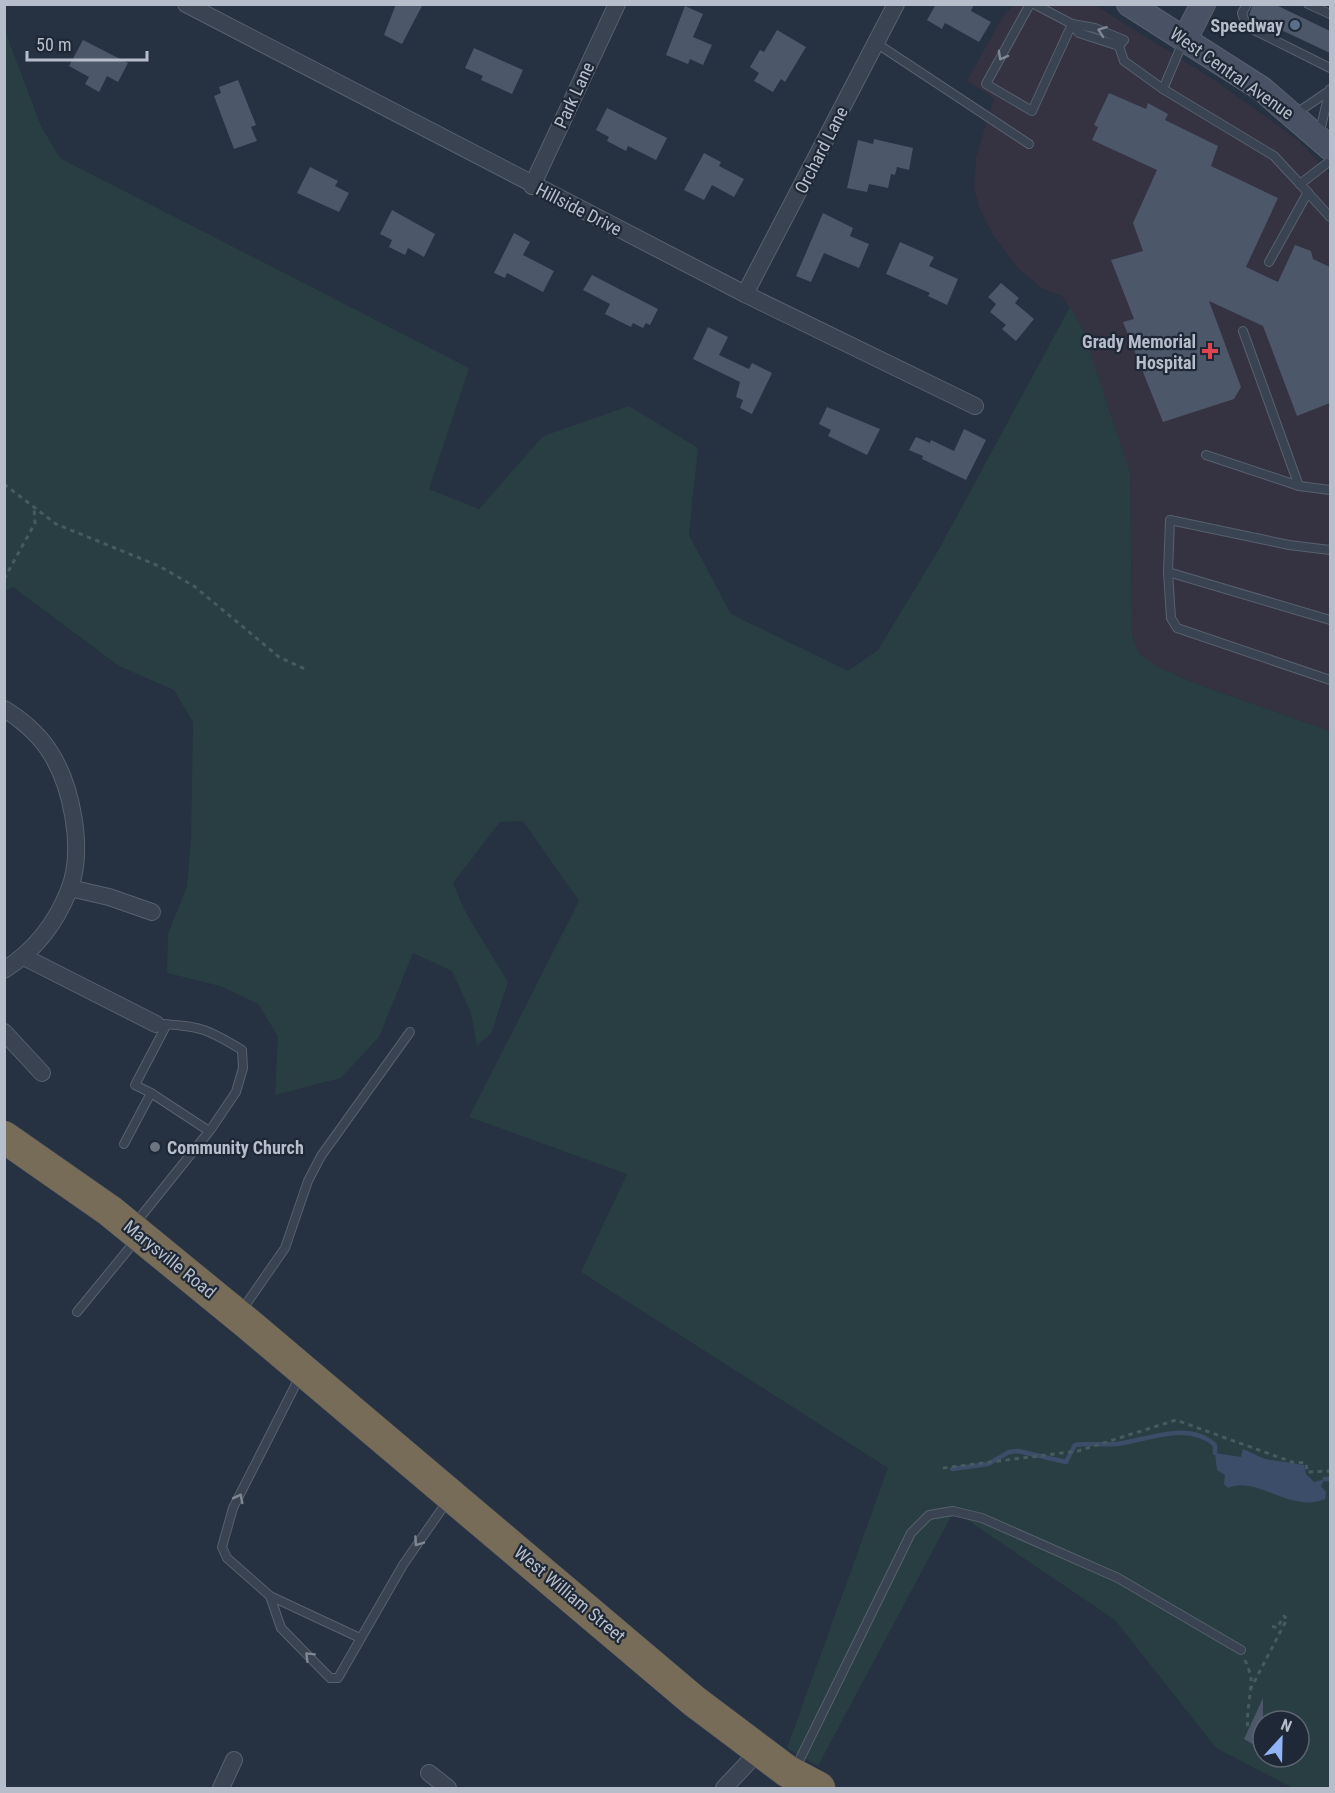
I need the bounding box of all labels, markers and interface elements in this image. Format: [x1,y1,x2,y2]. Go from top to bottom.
place label: Speedway [1210,15,1283,36]
marker: Speedway [1288,18,1302,32]
street label: West Central Avenue [1166,23,1298,123]
scale bar [27,24,147,62]
one-way arrow [1098,25,1108,38]
text: 50 m [36,34,71,55]
one-way arrow [998,49,1009,60]
street label: Park Lane [550,59,598,131]
street label: Orchard Lane [790,103,852,197]
street label: Hillside Drive [533,178,625,240]
place label: Grady Memorial Hospital [1082,331,1196,373]
marker: Grady Memorial Hospital [1201,342,1219,360]
place label: Community Church [167,1137,304,1158]
marker: Community Church [148,1140,162,1154]
street label: Marysville Road [120,1215,220,1303]
one-way arrow [231,1493,243,1504]
one-way arrow [414,1536,425,1547]
street label: West William Street [510,1542,630,1646]
one-way arrow [305,1653,316,1663]
north arrow [1251,1709,1311,1769]
text: N [1278,1715,1295,1736]

